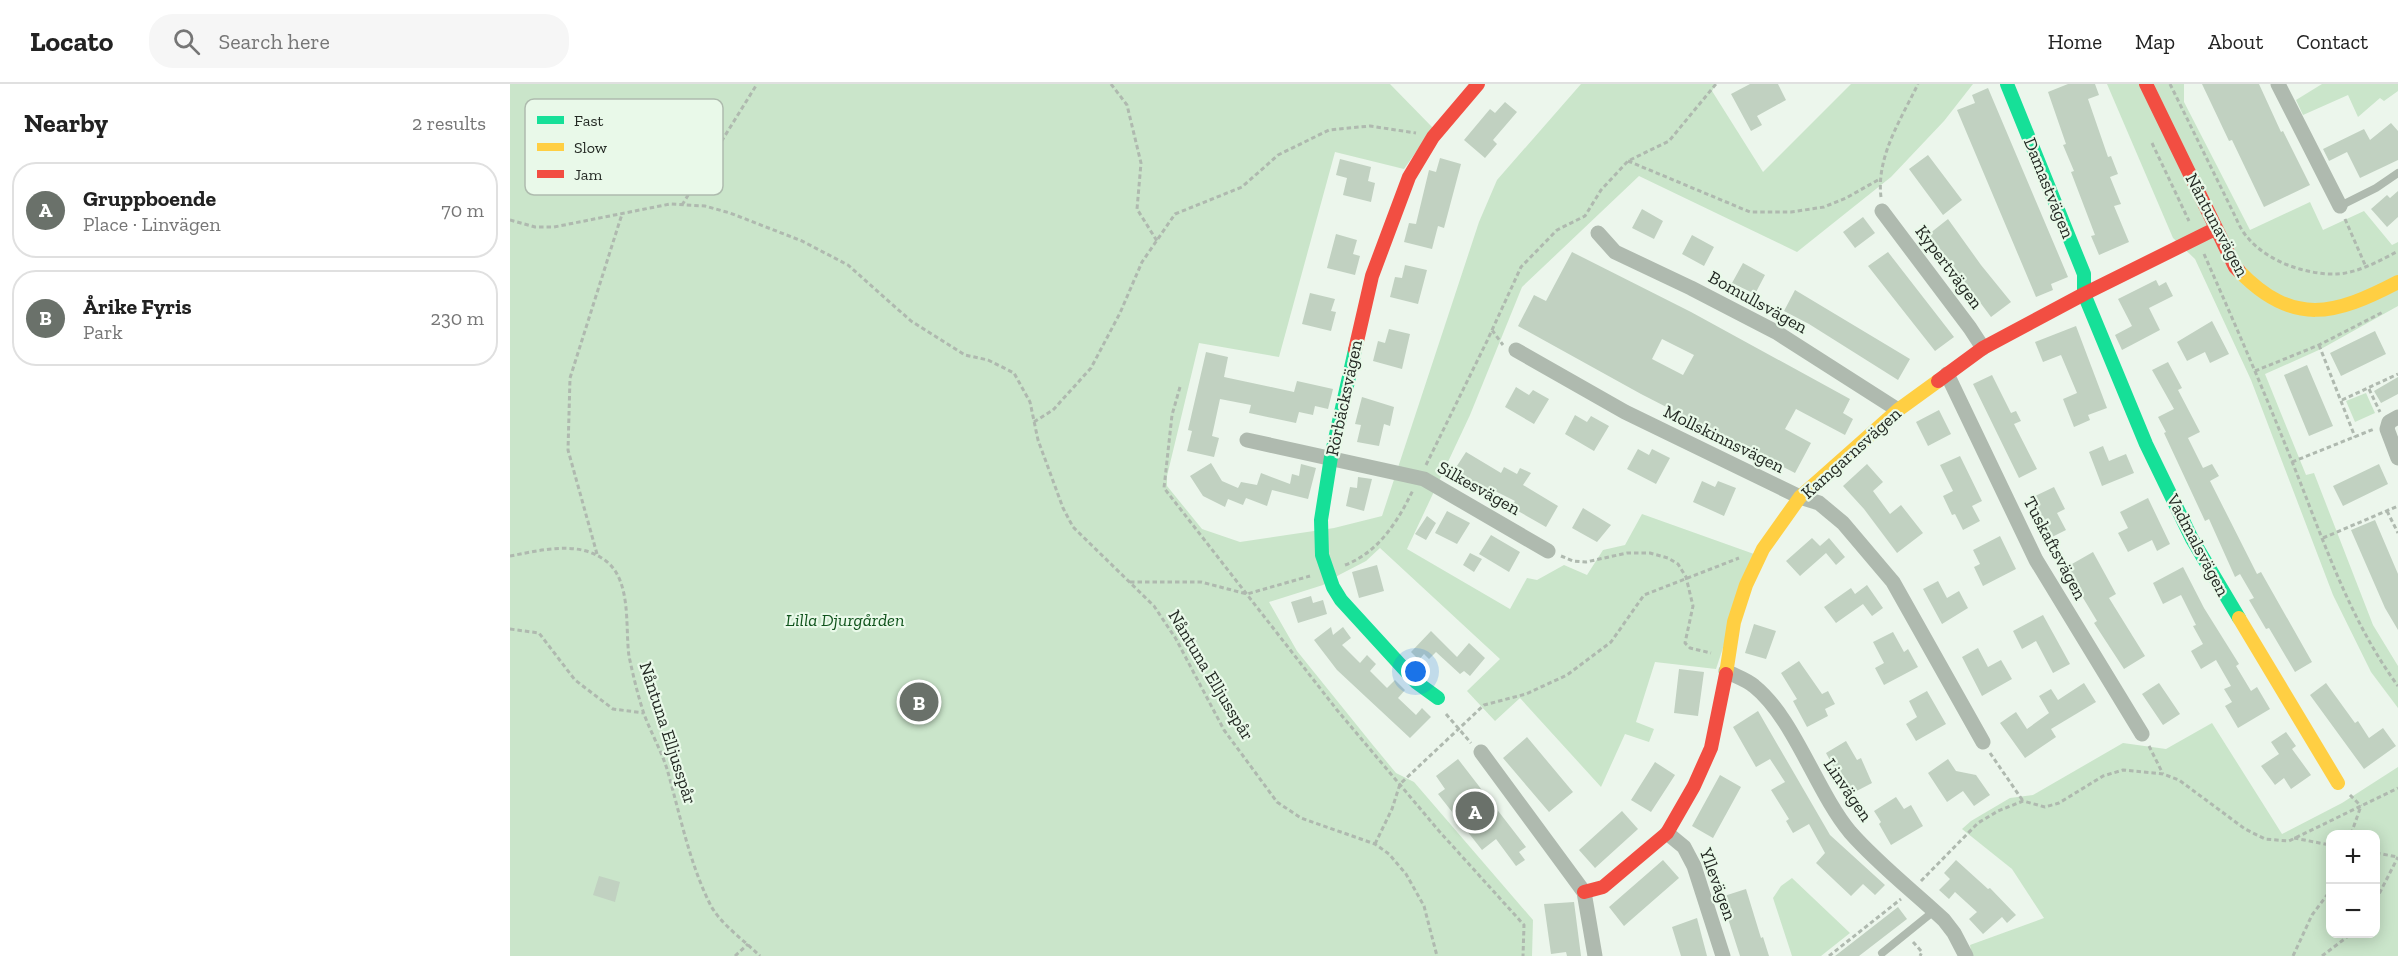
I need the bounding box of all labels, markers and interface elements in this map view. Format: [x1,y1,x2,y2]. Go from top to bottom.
search box [149,14,569,68]
text: Locato [30,25,113,58]
icon: search [170,25,203,58]
text: Search here [218,28,330,55]
text: Home [2048,29,2102,54]
text: Map [2135,29,2175,54]
text: About [2208,29,2263,54]
text: Contact [2296,29,2368,54]
legend [525,99,723,195]
text: Nearby [24,107,108,139]
text: 2 results [412,111,486,135]
text: Fast [574,111,603,130]
street label: Damastvägen [2019,134,2079,242]
text: Slow [574,138,608,157]
text: Jam [574,165,603,184]
street label: Nåntunavägen [2181,170,2254,281]
text: Gruppboende [83,185,216,212]
text: A [39,198,52,222]
text: 70 m [441,198,484,222]
text: Place · Linvägen [83,212,221,236]
street label: Kypertvägen [1910,221,1988,314]
street label: Bomullsvägen [1705,266,1812,339]
text: Årike Fyris [83,293,192,320]
text: B [39,306,52,330]
text: 230 m [431,306,484,330]
text: Park [83,320,123,344]
street label: Rörbäcksvägen [1321,337,1367,458]
street label: Mollskinnsvägen [1660,400,1789,478]
street label: Kamgarnsvägen [1797,402,1906,504]
street label: Silkesvägen [1434,456,1525,520]
street label: Vadmalsvägen [2161,489,2234,600]
street label: Tuskaftsvägen [2019,493,2092,604]
street label: Nåntuna Elljusspår [1163,606,1259,744]
park label: Lilla Djurgården [786,609,904,631]
your location [1401,657,1430,686]
street label: Nåntuna Elljusspår [635,659,701,807]
pin: B [900,680,938,724]
street label: Linvägen [1819,754,1877,826]
pin: A [1456,788,1494,834]
map controls [2326,830,2380,938]
button: + [2326,830,2380,884]
street label: Yllevägen [1694,844,1741,924]
button: − [2326,884,2380,938]

